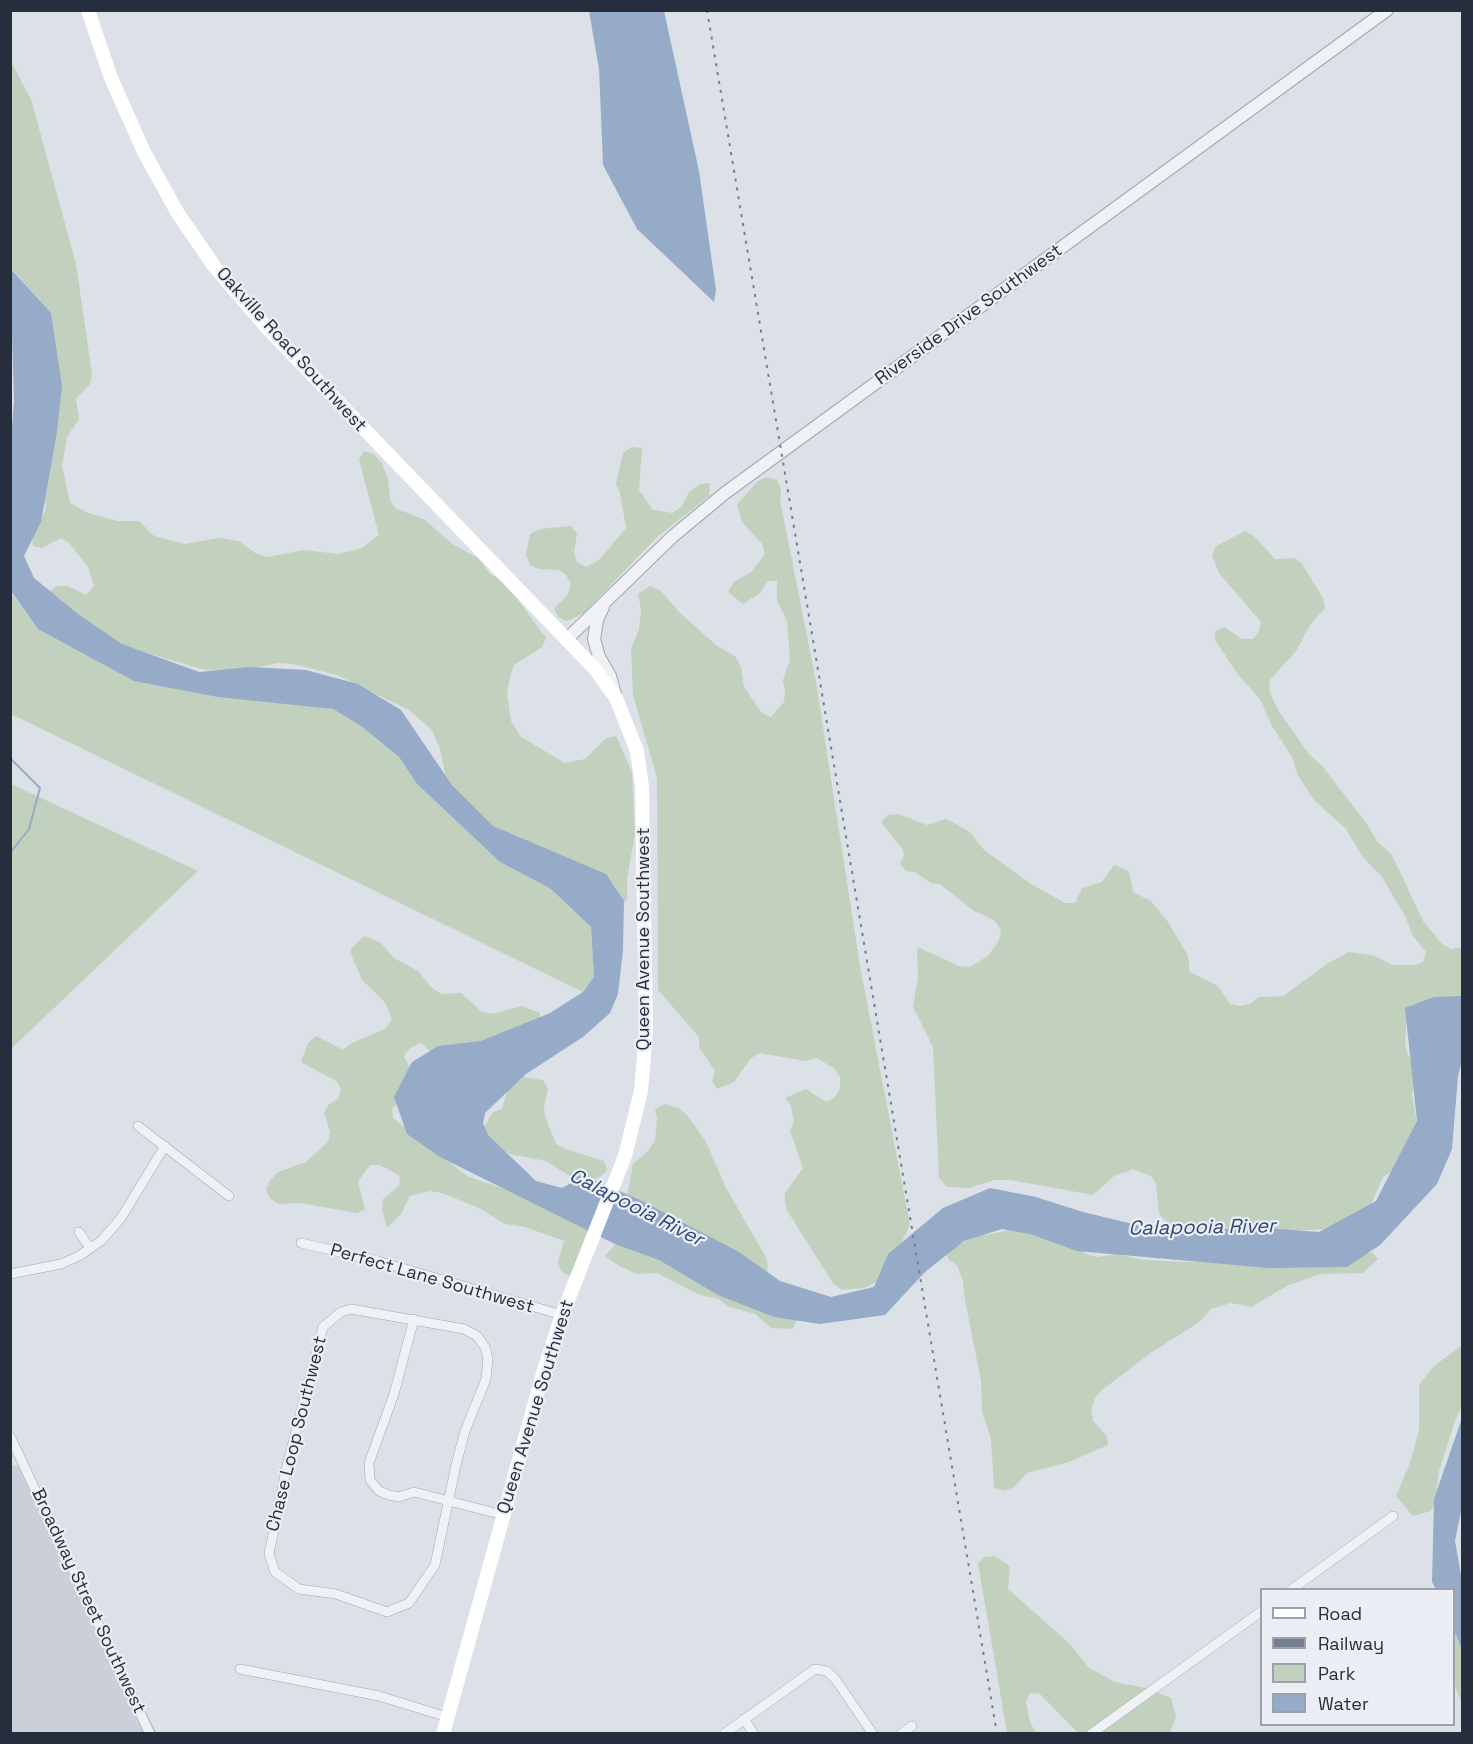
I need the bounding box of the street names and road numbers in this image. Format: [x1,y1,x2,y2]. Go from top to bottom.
street label: Riverside Drive Southwest [871,240,1067,390]
street label: Oakville Road Southwest [211,263,371,437]
street label: Queen Avenue Southwest [633,827,655,1051]
street label: Perfect Lane Southwest [328,1240,536,1318]
street label: Queen Avenue Southwest [493,1297,579,1517]
street label: Chase Loop Southwest [262,1334,332,1534]
street label: Broadway Street Southwest [26,1485,150,1717]

